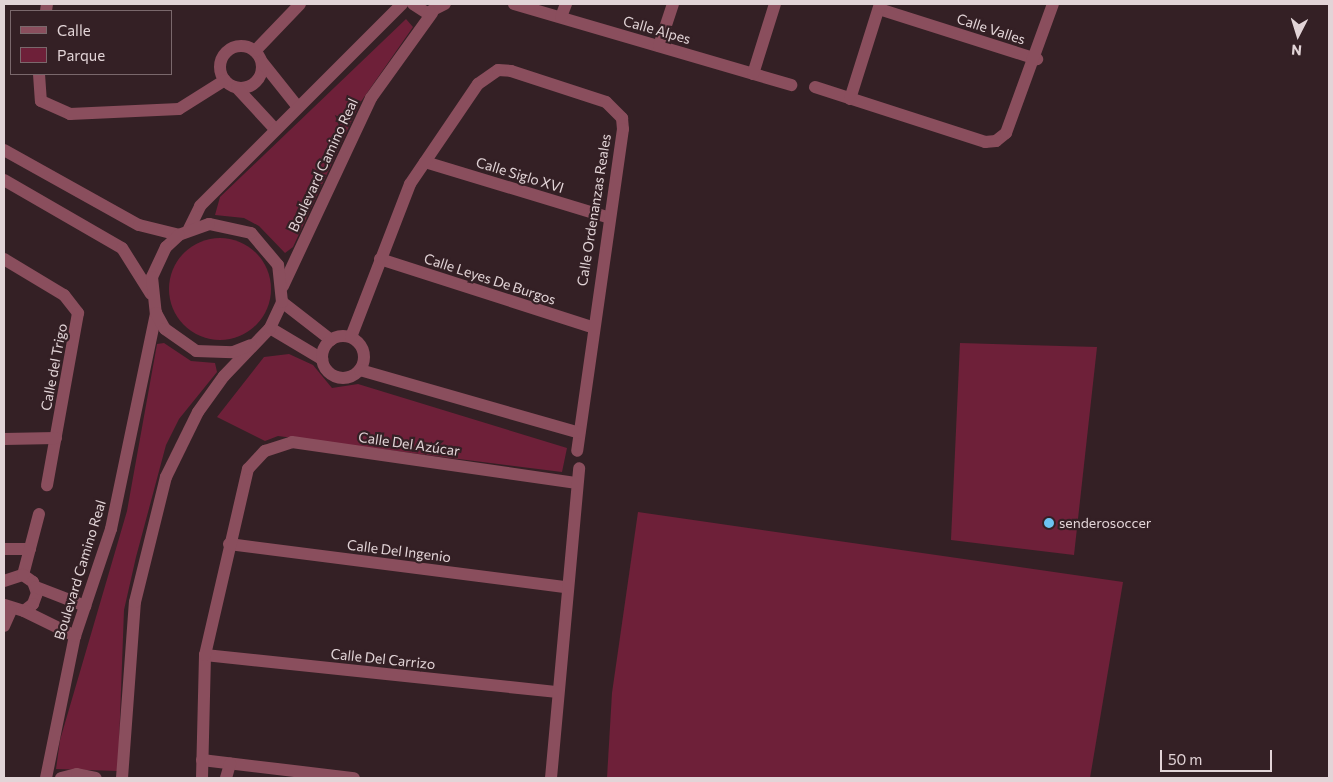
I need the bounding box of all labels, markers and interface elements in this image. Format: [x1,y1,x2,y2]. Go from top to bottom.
legend [10,10,172,75]
street label: Calle Valles [955,10,1027,48]
north arrow [1273,10,1323,60]
street label: Calle Alpes [621,12,693,48]
text: Calle [57,21,91,39]
text: N [1291,42,1303,59]
text: Parque [57,46,105,64]
street label: Boulevard Camino Real [285,96,361,234]
street label: Calle Ordenanzas Reales [574,133,614,287]
street label: Calle Siglo XVI [474,154,566,196]
street label: Calle Leyes De Burgos [422,250,558,308]
street label: Calle del Trigo [37,322,71,412]
street label: Calle Del Azúcar [357,429,461,459]
street label: Boulevard Camino Real [51,498,109,642]
place label: senderosoccer [1059,515,1151,531]
marker: senderosoccer [1043,517,1055,529]
street label: Calle Del Ingenio [346,536,452,566]
street label: Calle Del Carrizo [330,645,436,673]
scale bar [1163,740,1276,772]
text: 50 m [1168,750,1202,768]

